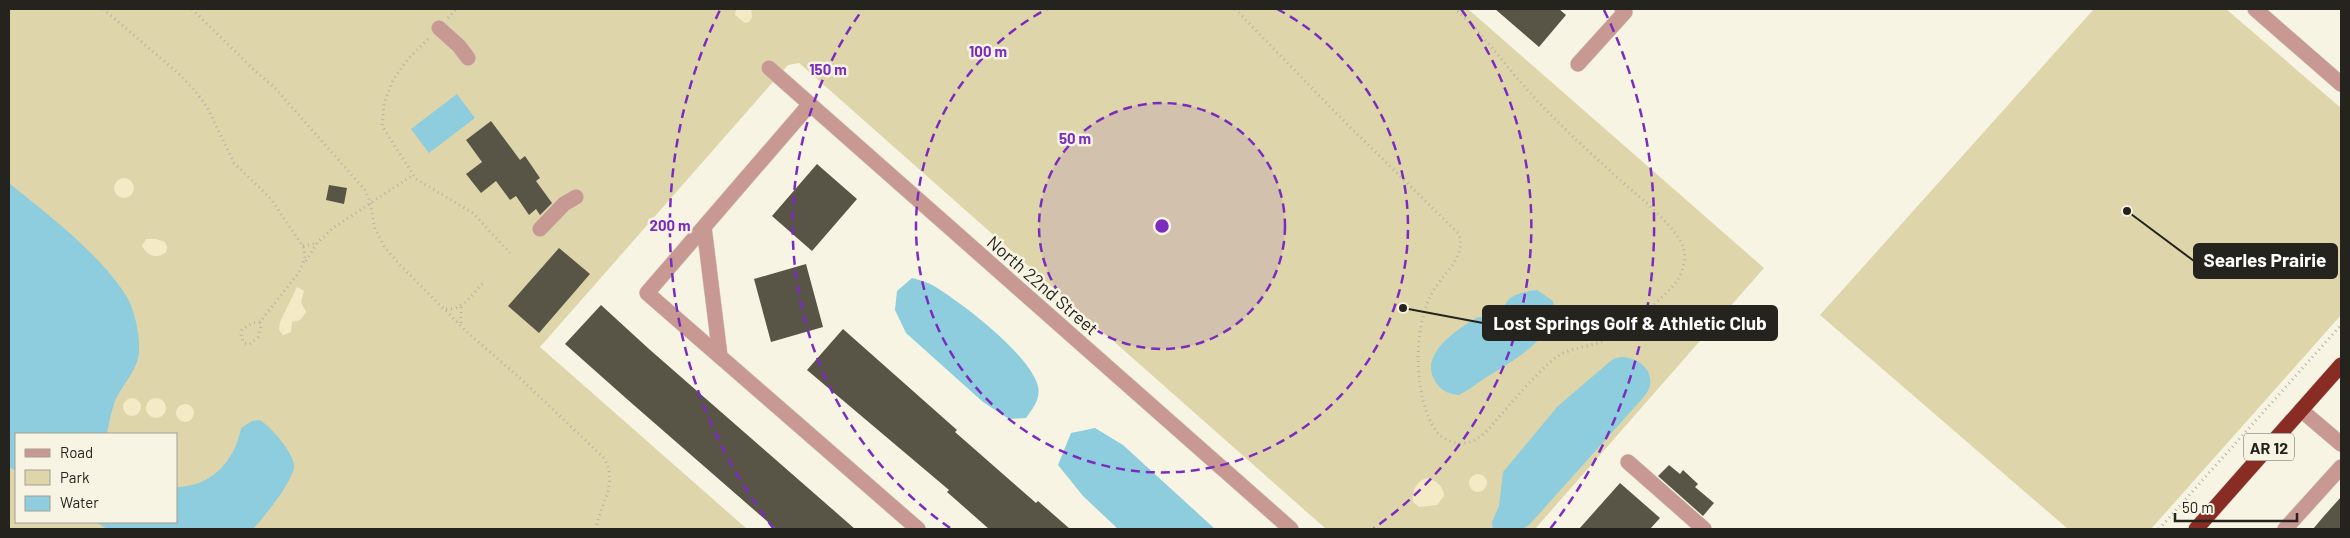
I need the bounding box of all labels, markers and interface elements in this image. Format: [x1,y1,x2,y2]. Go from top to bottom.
text: 100 m [969,42,1007,60]
text: 150 m [809,60,847,78]
text: 50 m [1059,129,1091,147]
text: 200 m [649,216,691,234]
centre of rings [1153,217,1171,235]
street label: North 22nd Street [983,231,1103,339]
callout: Searles Prairie [2194,244,2337,278]
text: Searles Prairie [2204,248,2327,271]
callout: Lost Springs Golf & Athletic Club [1483,306,1777,340]
text: Lost Springs Golf & Athletic Club [1493,311,1767,334]
legend [15,433,178,523]
road number: AR 12 [2244,434,2294,461]
text: Road [60,443,93,461]
text: Park [60,468,90,486]
scale bar [2175,490,2298,522]
text: Water [60,493,99,511]
text: 50 m [2182,498,2214,516]

